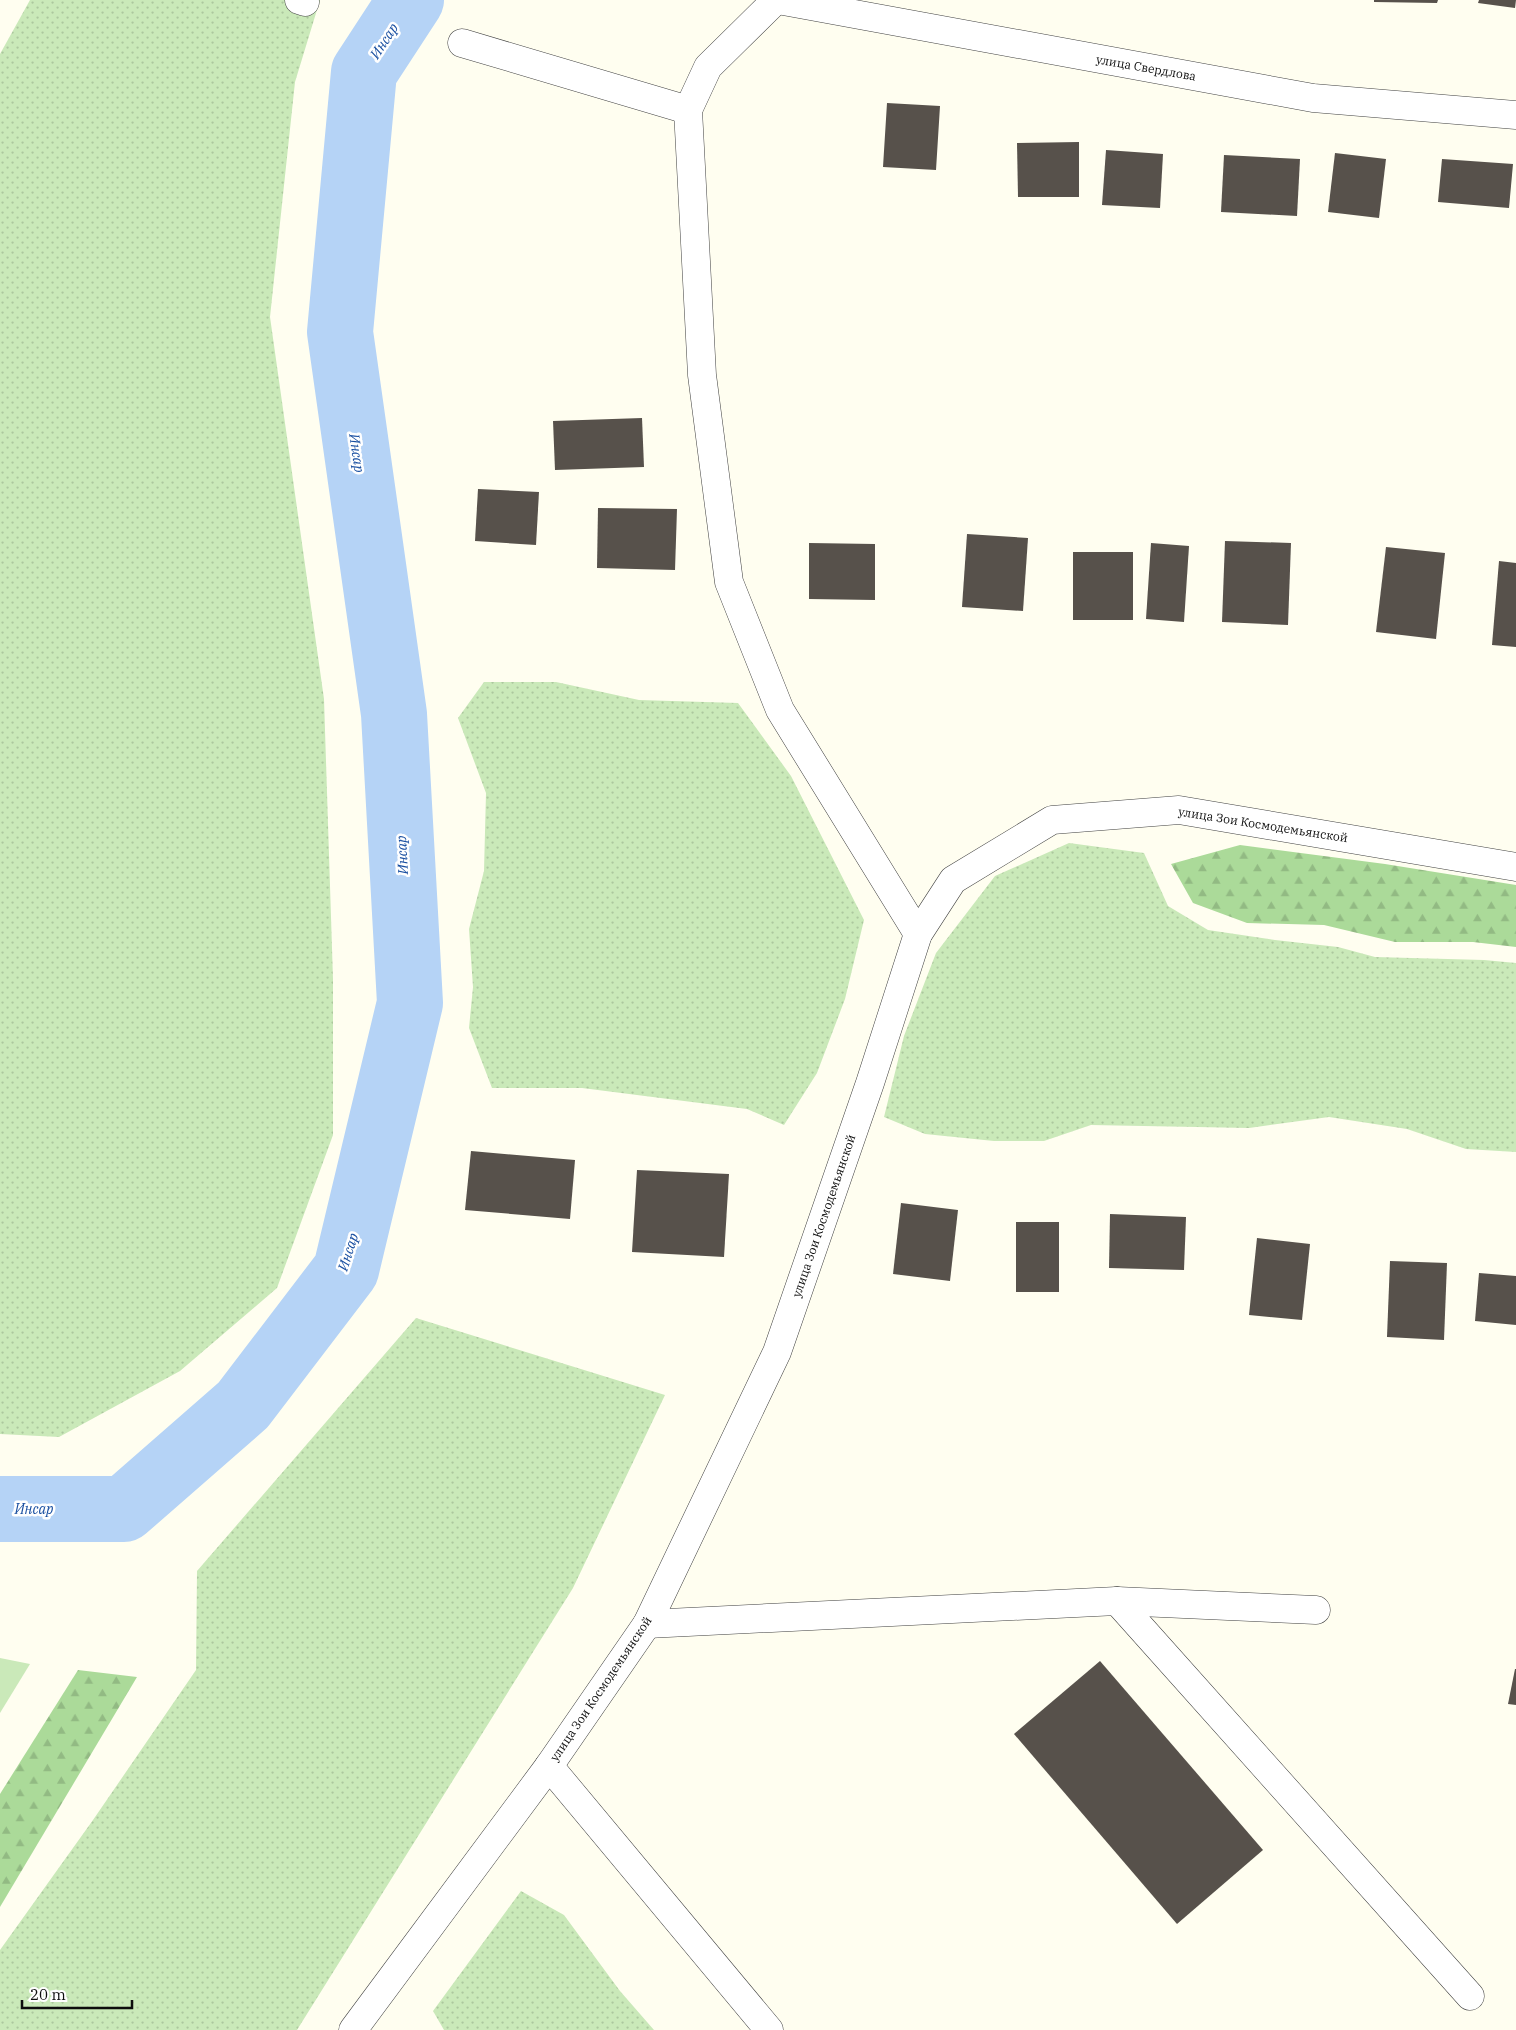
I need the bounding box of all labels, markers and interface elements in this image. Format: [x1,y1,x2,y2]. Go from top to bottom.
water label: Инсар [365,20,402,63]
street label: улица Свердлова [1095,51,1198,84]
water label: Инсар [345,431,369,474]
street label: улица Зои Космодемьянской [1177,804,1349,845]
water label: Инсар [392,835,412,876]
street label: улица Зои Космодемьянской [789,1132,859,1299]
water label: Инсар [333,1231,362,1274]
water label: Инсар [13,1500,54,1518]
street label: улица Зои Космодемьянской [546,1613,655,1764]
scale bar [22,1978,132,2010]
text: 20 m [30,1985,66,2004]

